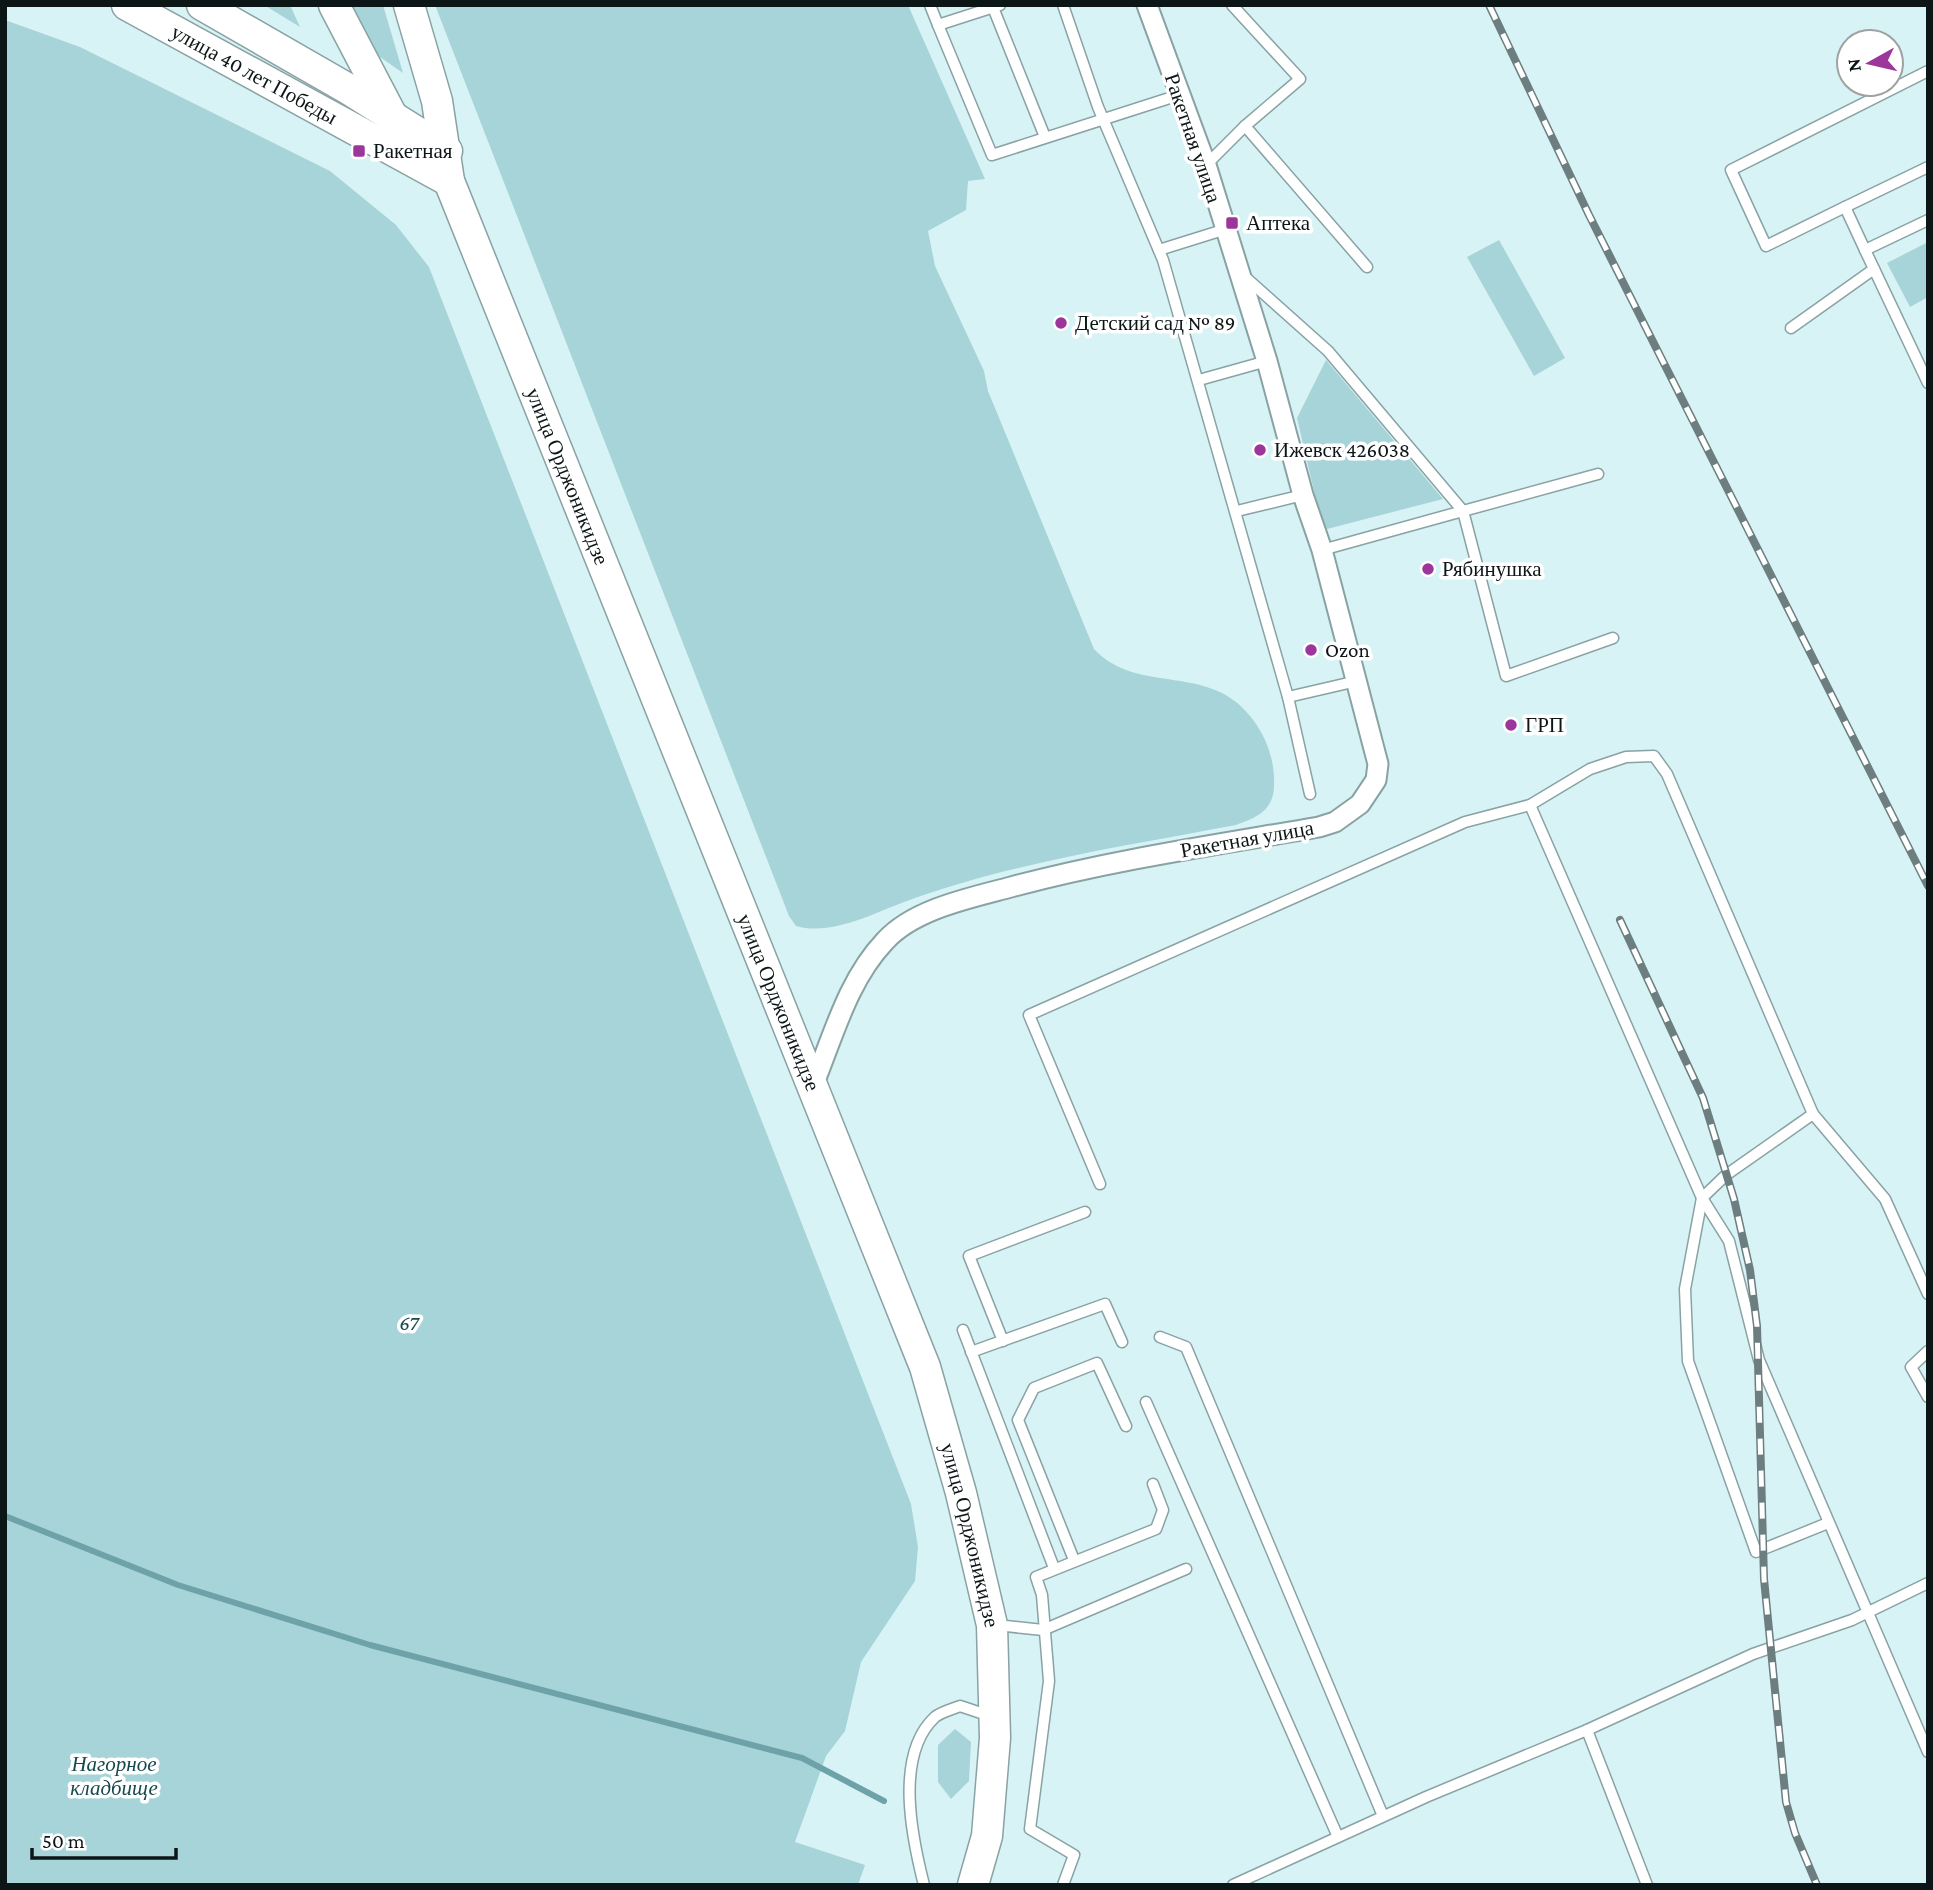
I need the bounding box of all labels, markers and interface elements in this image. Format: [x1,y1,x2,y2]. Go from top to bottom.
street label: улица 40 лет Победы [167,20,341,129]
north arrow [1835,28,1905,98]
text: N [1842,57,1865,73]
street label: Ракетная улица [1160,70,1227,206]
place label: Ракетная [373,139,453,163]
marker: Ракетная [351,143,367,159]
place label: Аптека [1246,211,1311,235]
marker: Аптека [1224,215,1240,231]
place label: Детский сад № 89 [1075,311,1236,335]
marker: Детский сад № 89 [1053,315,1069,331]
street label: улица Орджоникидзе [521,384,614,568]
place label: Ижевск 426038 [1274,438,1410,462]
marker: Ижевск 426038 [1252,442,1268,458]
place label: Рябинушка [1442,557,1542,581]
marker: Рябинушка [1420,561,1436,577]
place label: Ozon [1325,638,1370,662]
marker: Ozon [1303,642,1319,658]
place label: ГРП [1525,713,1564,737]
marker: ГРП [1503,717,1519,733]
street label: Ракетная улица [1178,815,1316,863]
street label: улица Орджоникидзе [732,910,825,1095]
park label: 67 [399,1311,420,1335]
street label: улица Орджоникидзе [935,1440,1004,1630]
park label: Нагорное кладбище [70,1752,158,1800]
scale bar [32,1816,175,1860]
text: 50 m [42,1829,85,1853]

